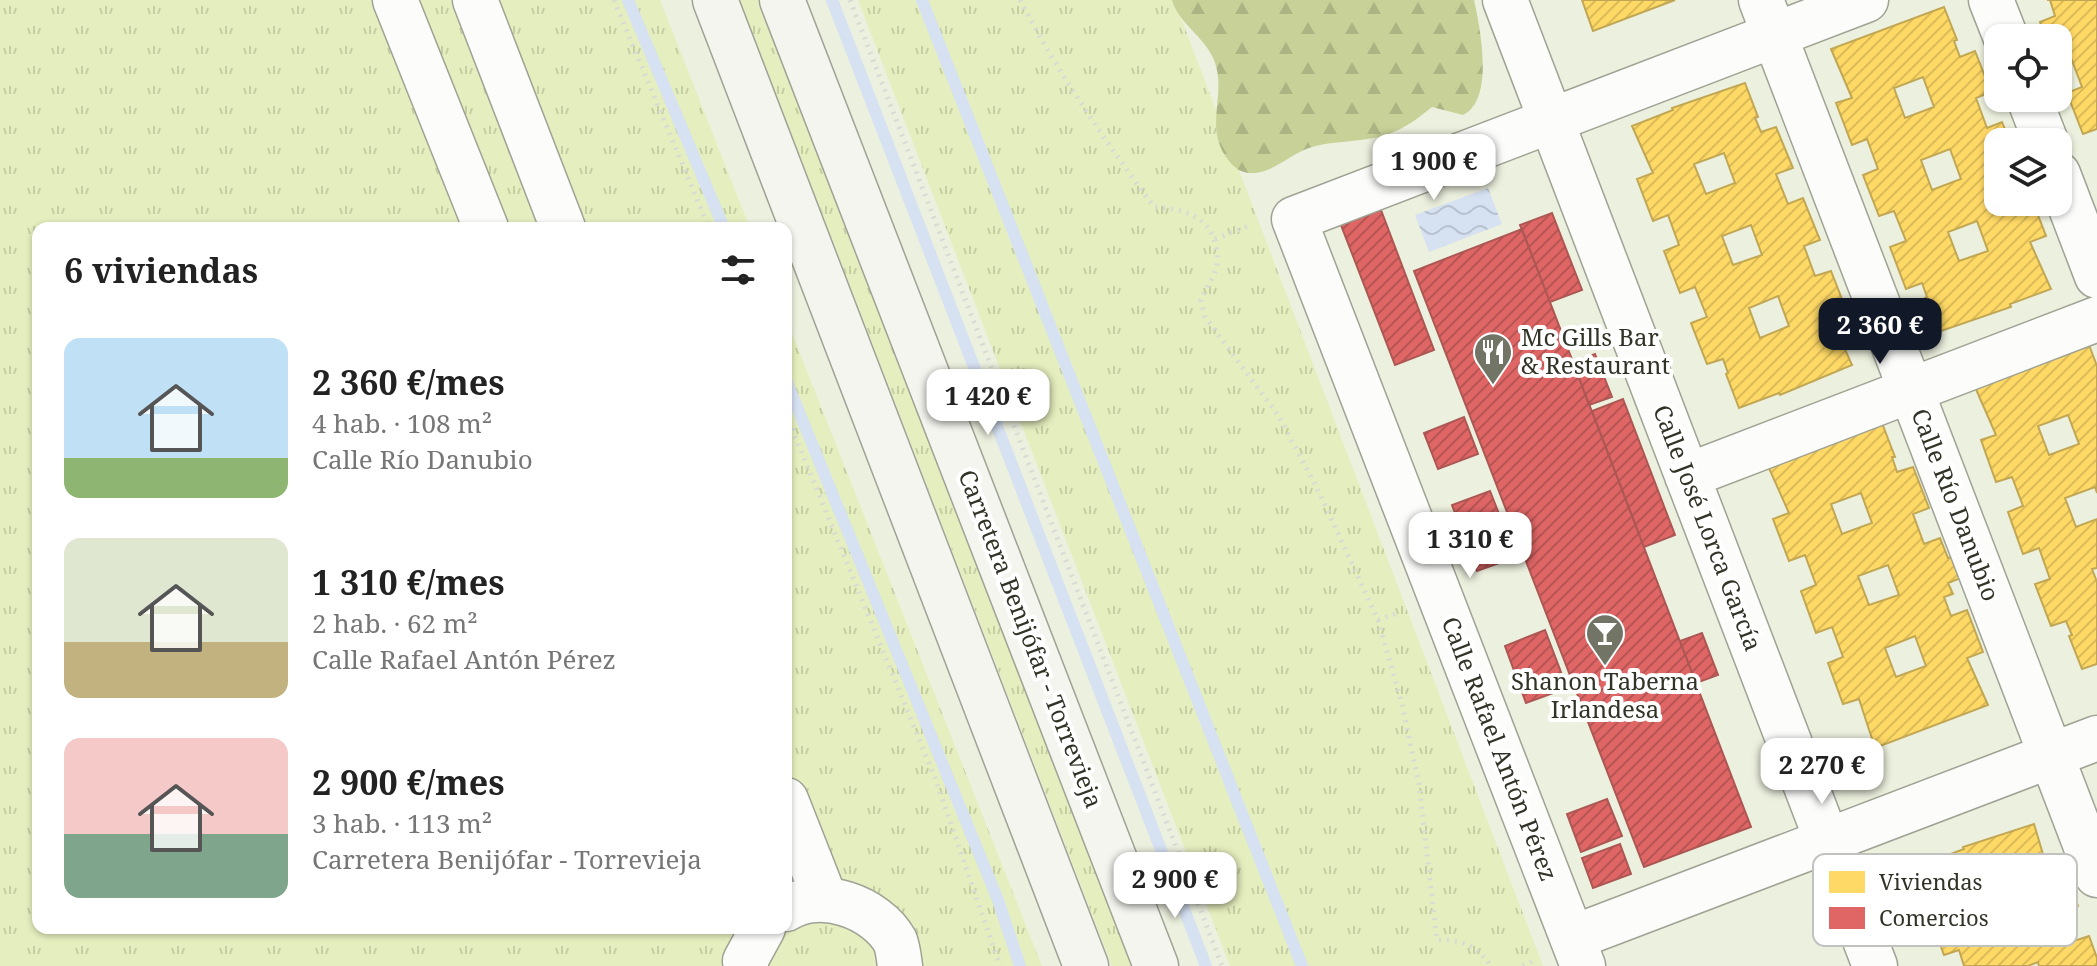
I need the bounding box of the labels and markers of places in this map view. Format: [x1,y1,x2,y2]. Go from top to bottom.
pin: 1 900 € [1360,134,1508,202]
pin: 2 360 € [1806,298,1954,366]
place label: Mc Gills Bar & Restaurant [1521,320,1670,381]
restaurant icon: Mc Gills Bar & Restaurant [1472,331,1514,386]
pin: 1 420 € [914,369,1062,437]
pin: 1 310 € [1396,512,1544,580]
bar icon: Shanon Taberna Irlandesa [1584,612,1626,667]
place label: Shanon Taberna Irlandesa [1511,664,1699,725]
pin: 2 270 € [1748,738,1896,806]
pin: 2 900 € [1101,852,1249,920]

